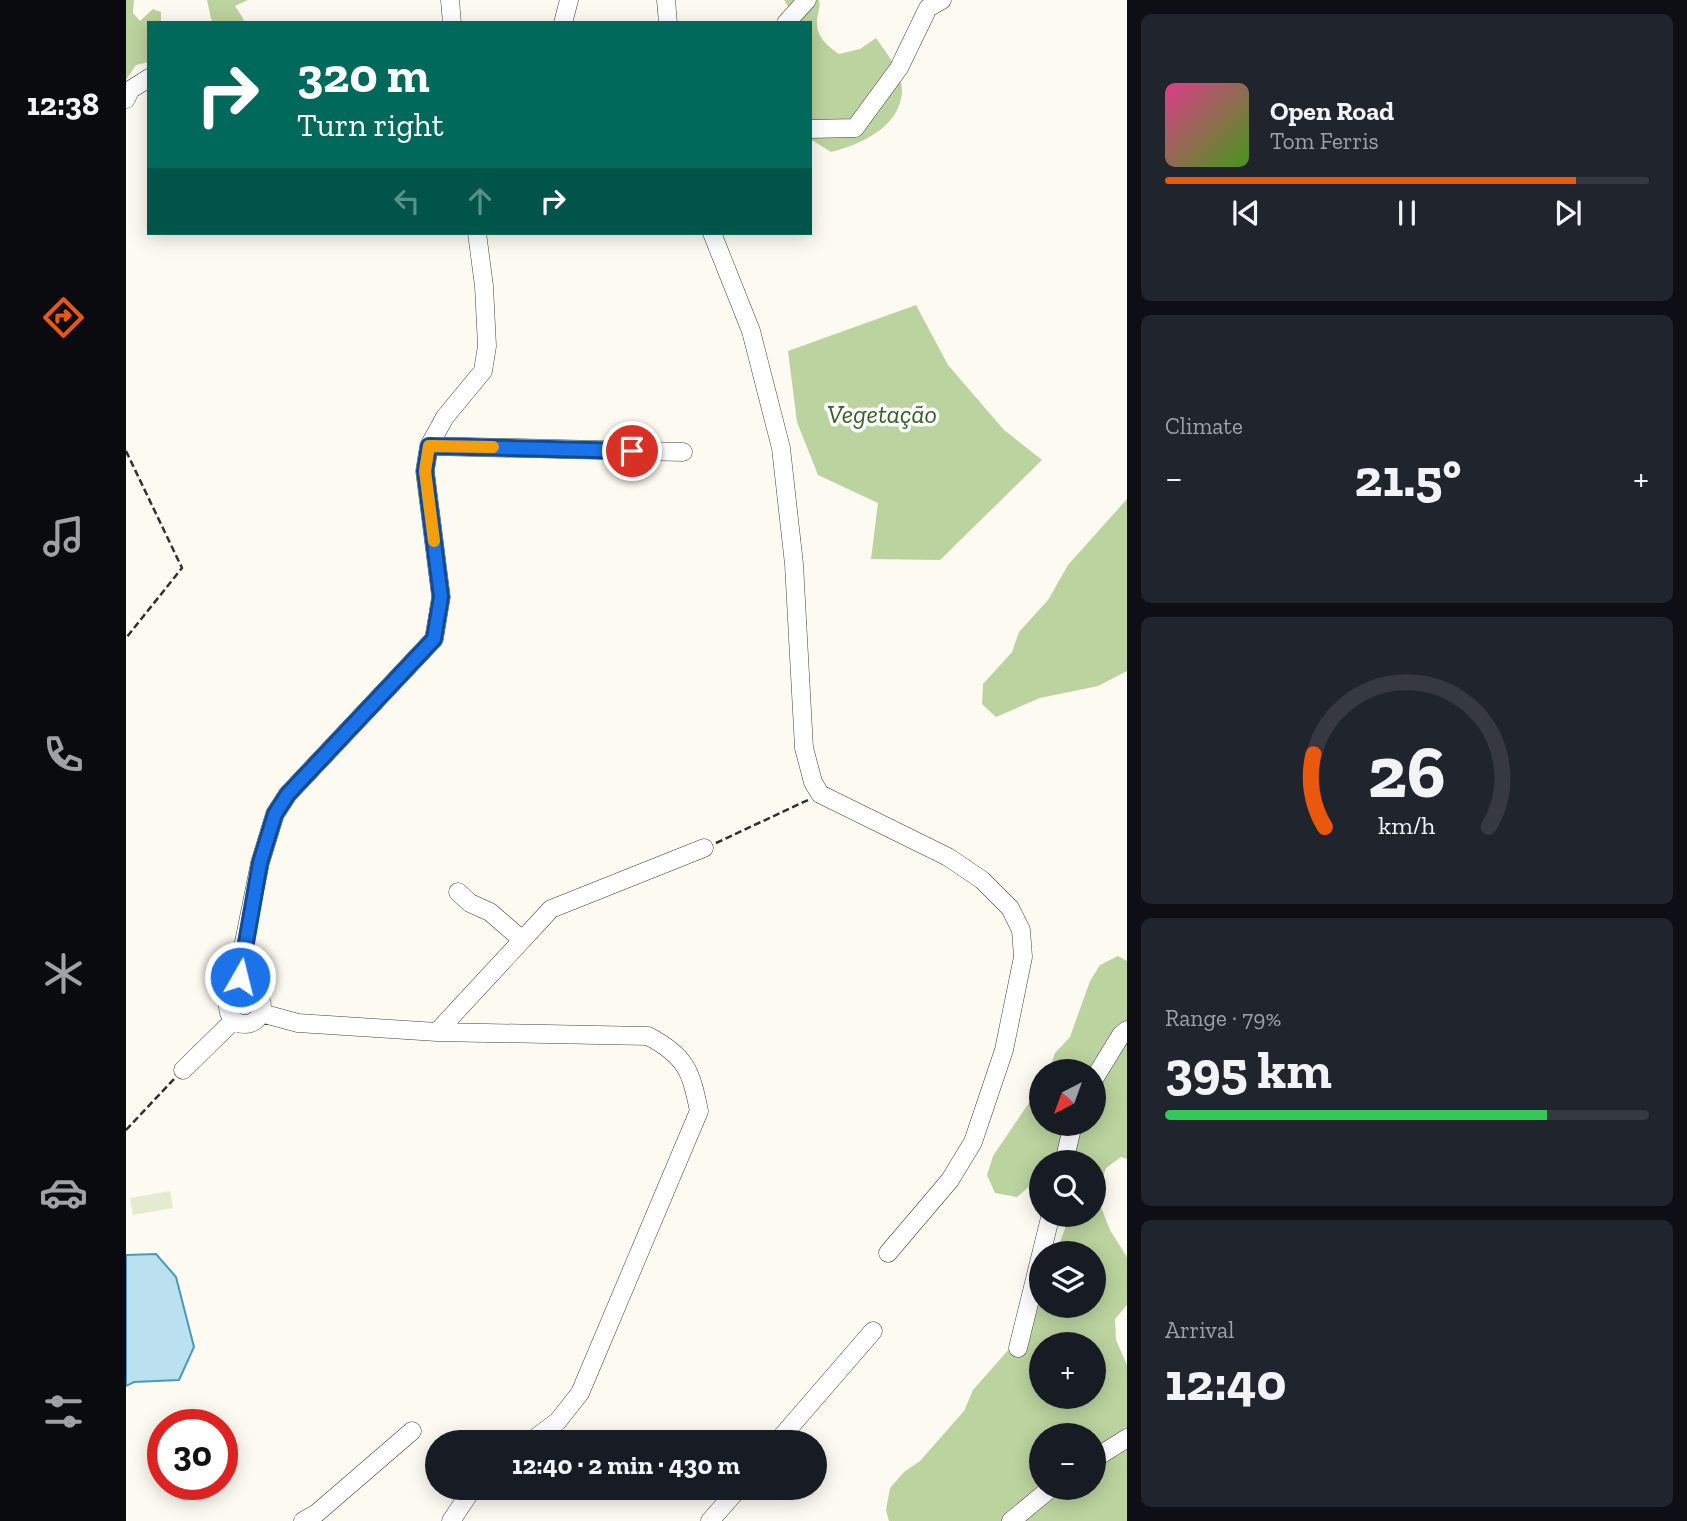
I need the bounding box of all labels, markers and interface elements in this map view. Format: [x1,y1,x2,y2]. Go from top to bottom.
text: 320 m [297,46,430,105]
icon: right [182,49,273,140]
text: 12:38 [27,85,99,123]
text: Open Road [1270,95,1394,127]
text: Turn right [297,106,444,144]
text: Tom Ferris [1270,127,1379,155]
icon: left [388,182,426,220]
icon: ahead [461,182,499,220]
icon: right [534,182,572,220]
icon: previous [1227,194,1265,232]
icon: pause [1388,194,1426,232]
icon: next [1549,194,1587,232]
icon: directions [39,293,88,342]
park label: Vegetação [827,398,937,430]
text: Climate [1165,412,1243,440]
pin [602,421,662,481]
icon: arrive [613,432,651,470]
text: 21.5° [1354,447,1461,509]
text: − [1165,455,1183,501]
text: + [1633,455,1649,501]
icon: music [39,512,88,561]
text: 26 [1368,728,1446,816]
icon: phone [39,730,88,779]
text: km/h [1378,809,1436,839]
position arrow [203,940,277,1014]
icon: climate [39,949,88,998]
text: Range · 79% [1165,1004,1281,1032]
text: 395 km [1165,1039,1332,1101]
north arrow [1029,1059,1106,1136]
map controls [1029,1059,1106,1500]
button: search [1029,1150,1106,1227]
icon: car [39,1168,88,1217]
button: layers [1029,1241,1106,1318]
text: Arrival [1165,1316,1234,1344]
button: + [1029,1332,1106,1409]
text: 12:40 [1165,1351,1286,1413]
icon: filters [39,1387,88,1436]
speed limit sign: 30 [147,1409,238,1500]
button: − [1029,1423,1106,1500]
text: 12:40 · 2 min · 430 m [512,1449,740,1481]

